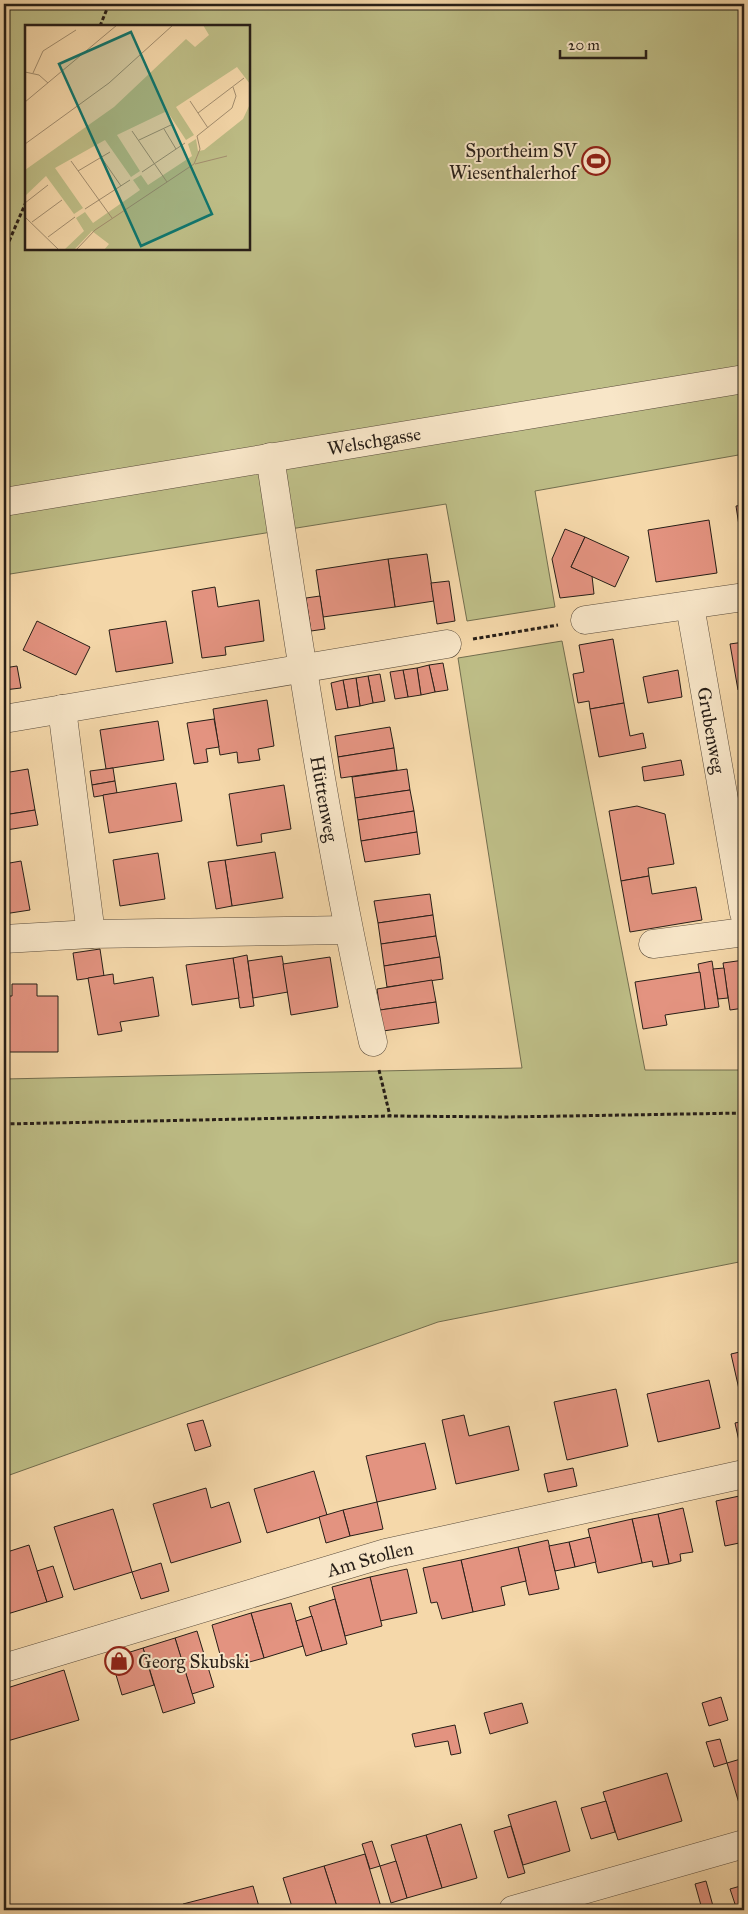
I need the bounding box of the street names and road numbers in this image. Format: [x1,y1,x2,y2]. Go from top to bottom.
street label: Welschgasse [325,422,423,460]
street label: Grubenweg [692,685,730,776]
street label: Hüttenweg [305,754,343,844]
street label: Am Stollen [323,1536,415,1582]

